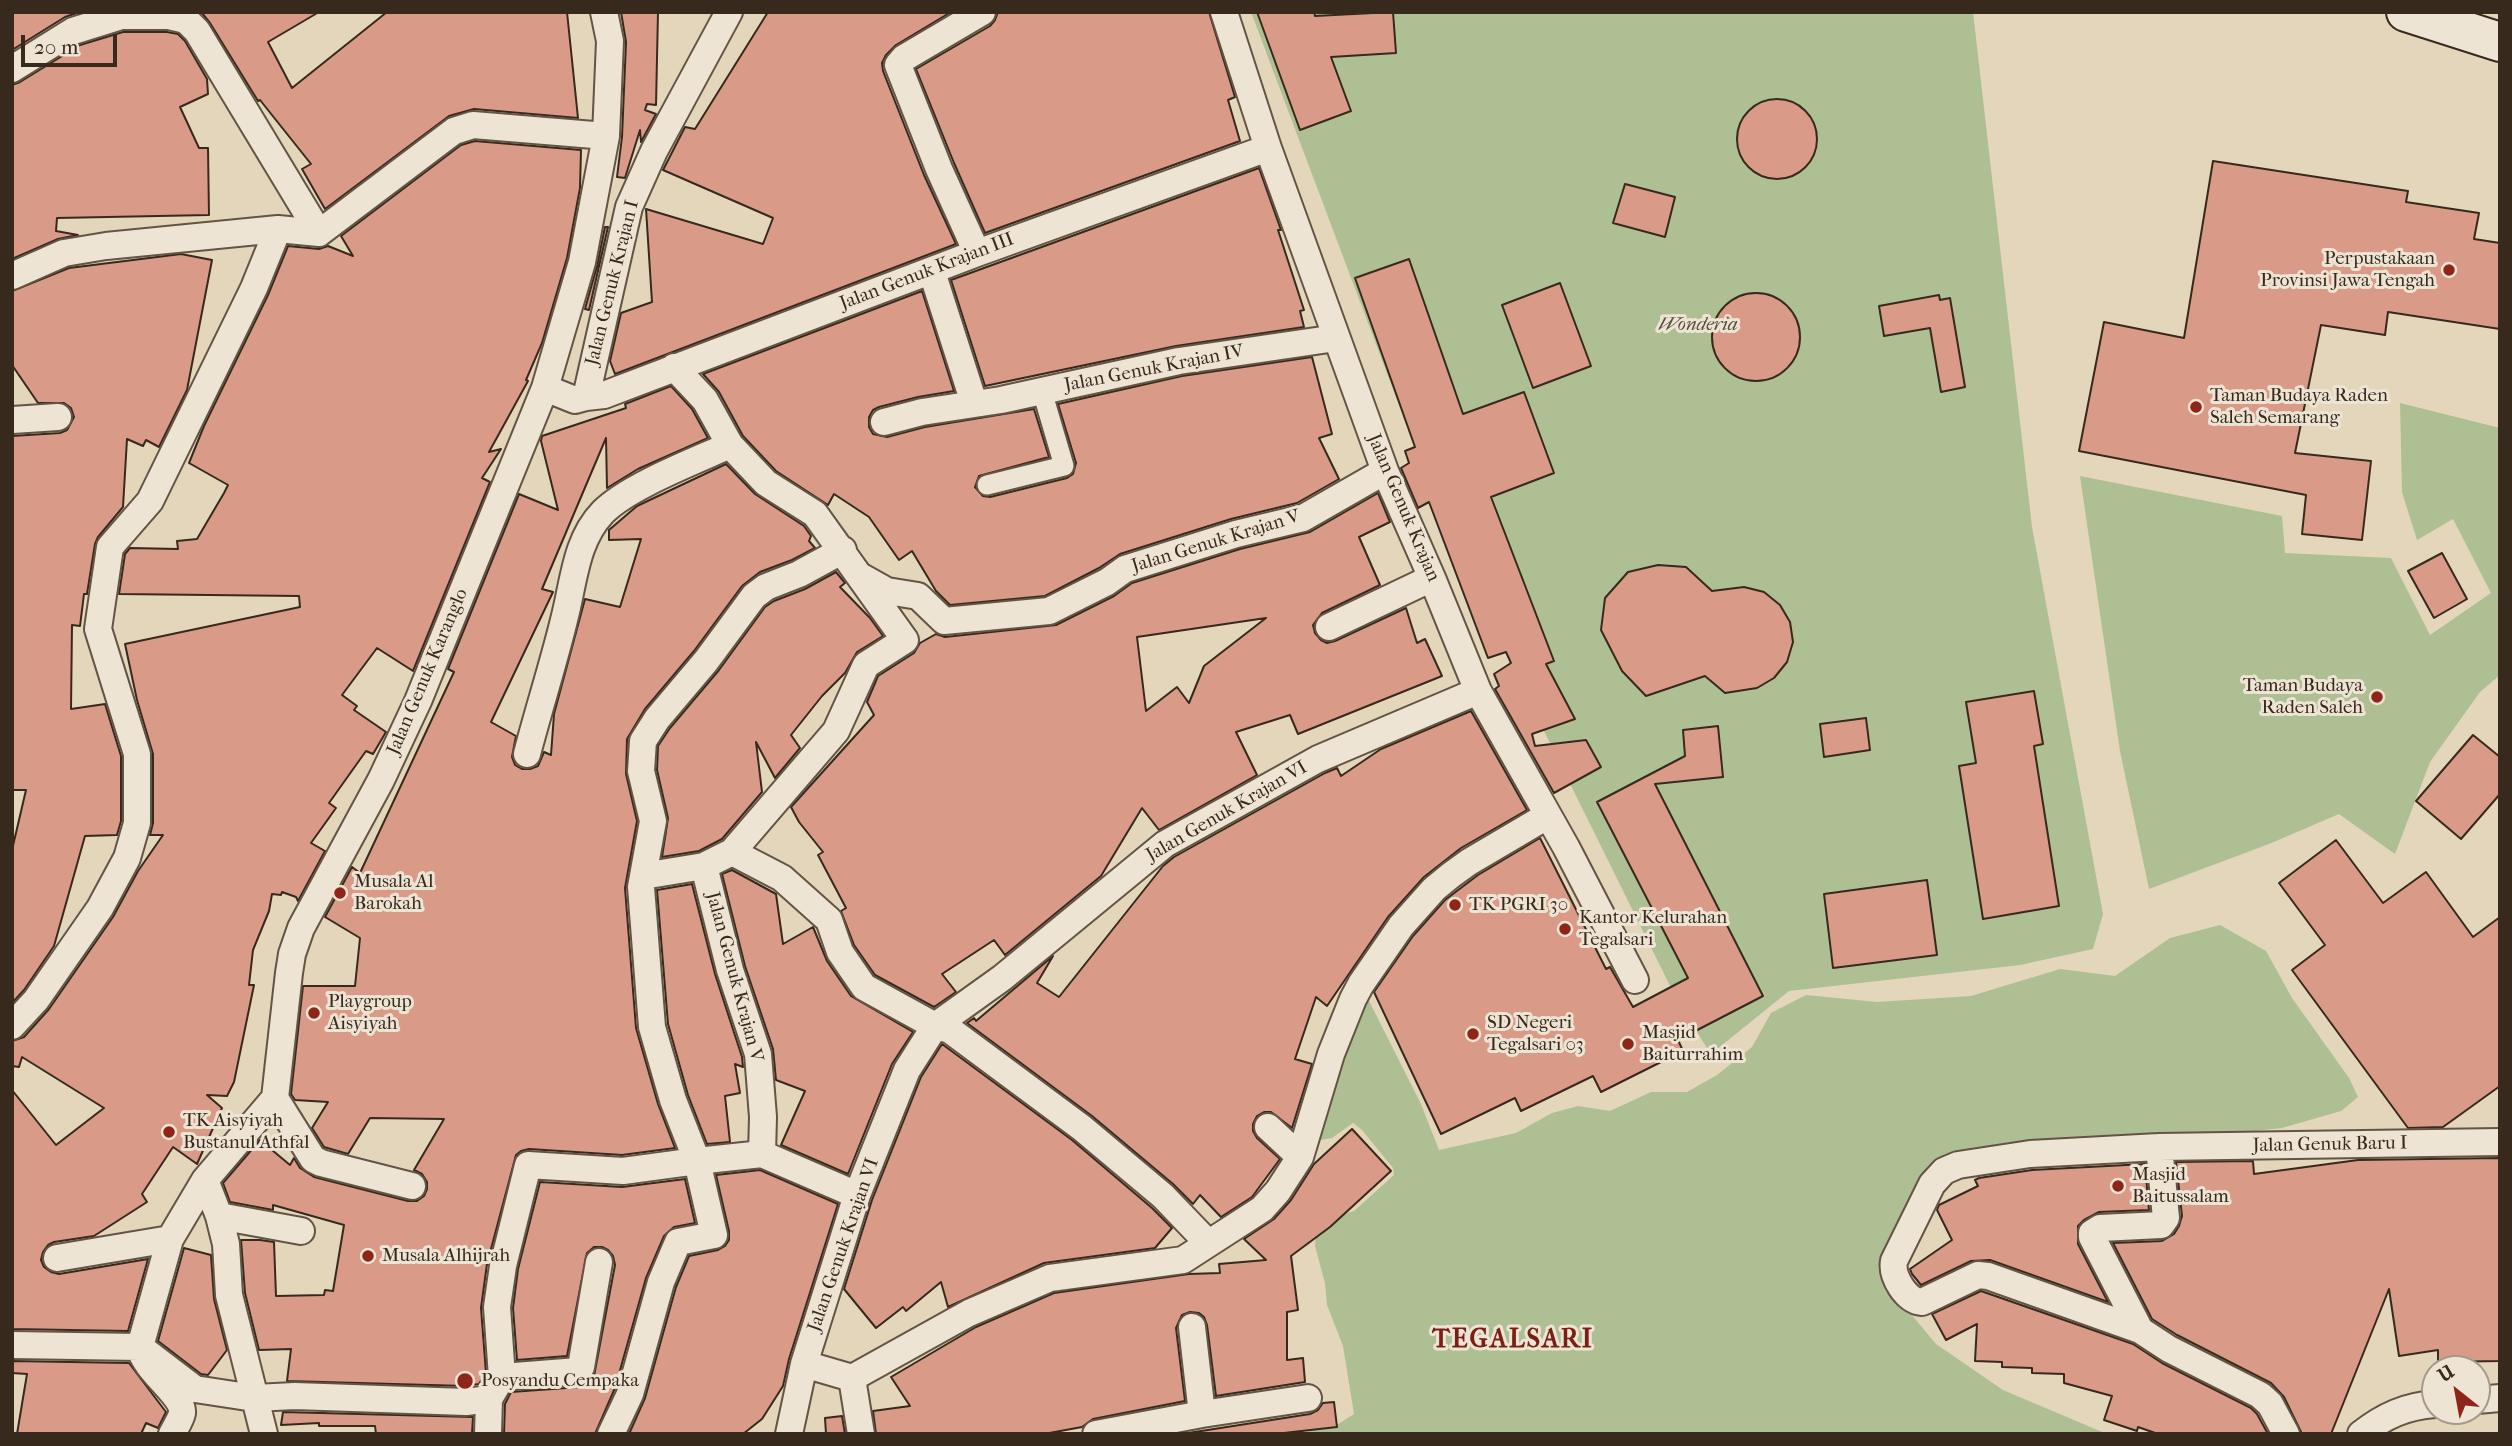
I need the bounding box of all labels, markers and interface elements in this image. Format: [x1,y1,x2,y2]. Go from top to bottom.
scale bar [24,21,121,65]
text: 20 m [34,35,78,59]
street label: Jalan Genuk Krajan I [581,198,645,368]
street label: Jalan Genuk Krajan III [837,228,1017,316]
place label: Perpustakaan Provinsi Jawa Tengah [2260,248,2435,292]
marker: Perpustakaan Provinsi Jawa Tengah [2441,262,2457,278]
park label: Wonderia [1658,314,1738,336]
street label: Jalan Genuk Krajan IV [1062,340,1246,398]
place label: Taman Budaya Raden Saleh Semarang [2210,385,2388,429]
marker: Taman Budaya Raden Saleh Semarang [2188,399,2204,415]
street label: Jalan Genuk Krajan [1362,431,1444,585]
street label: Jalan Genuk Krajan V [1129,506,1303,578]
street label: Jalan Genuk Karanglo [383,585,473,759]
place label: Taman Budaya Raden Saleh [2243,675,2363,719]
marker: Taman Budaya Raden Saleh [2369,689,2385,705]
street label: Jalan Genuk Krajan VI [1142,757,1312,867]
place label: Musala Al Barokah [354,871,433,915]
marker: Musala Al Barokah [332,885,348,901]
street label: Jalan Genuk Krajan V [700,890,768,1064]
place label: TK PGRI 30 [1469,894,1568,916]
marker: TK PGRI 30 [1447,897,1463,913]
place label: Kantor Kelurahan Tegalsari [1579,907,1727,951]
marker: Kantor Kelurahan Tegalsari [1557,921,1573,937]
place label: Playgroup Aisyiyah [328,991,412,1035]
marker: Playgroup Aisyiyah [306,1005,322,1021]
place label: SD Negeri Tegalsari 03 [1487,1012,1584,1056]
place label: Masjid Baiturrahim [1642,1022,1743,1066]
marker: SD Negeri Tegalsari 03 [1465,1026,1481,1042]
marker: Masjid Baiturrahim [1620,1036,1636,1052]
place label: TK Aisyiyah Bustanul Athfal [183,1110,310,1154]
marker: TK Aisyiyah Bustanul Athfal [161,1124,177,1140]
street label: Jalan Genuk Baru I [2253,1132,2407,1158]
street label: Jalan Genuk Krajan VI [804,1155,884,1335]
place label: Masjid Baitussalam [2132,1164,2229,1208]
marker: Masjid Baitussalam [2110,1178,2126,1194]
place label: Musala Alhijrah [382,1245,510,1267]
marker: Musala Alhijrah [360,1248,376,1264]
district label: TEGALSARI [1433,1325,1593,1357]
north arrow [2421,1355,2491,1425]
text: U [2434,1360,2458,1387]
place label: Posyandu Cempaka [481,1370,639,1392]
marker: Posyandu Cempaka [455,1371,475,1391]

